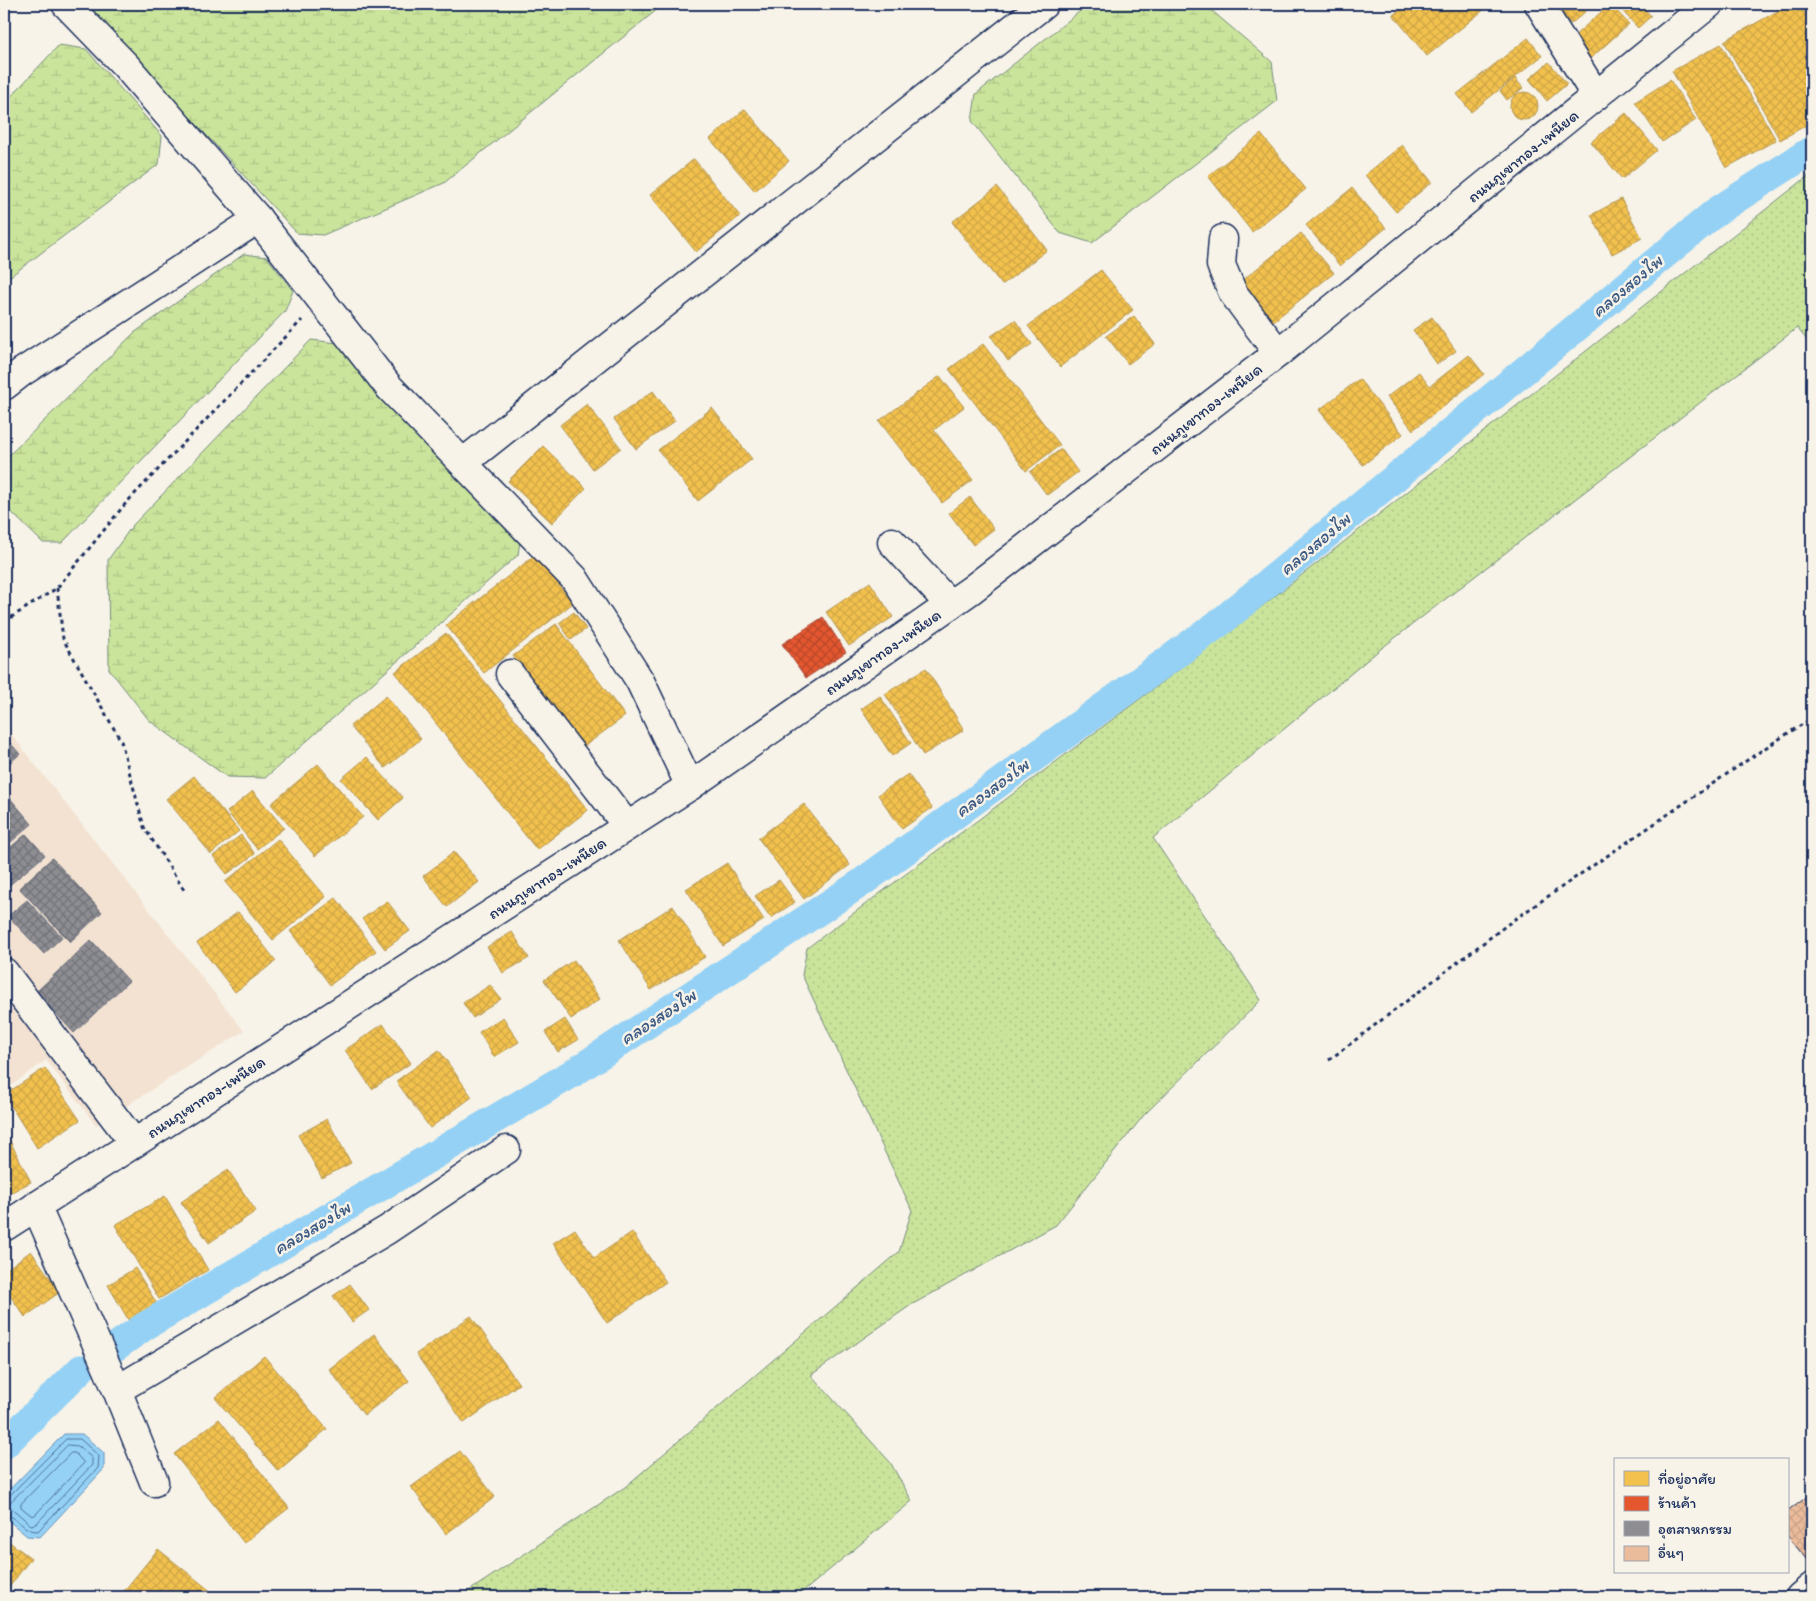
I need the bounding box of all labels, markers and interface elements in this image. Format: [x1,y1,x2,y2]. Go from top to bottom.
street label: ถนนภูเขาทอง-เพนียด [1464,105,1583,207]
water label: คลองสองไพ [1587,249,1668,322]
street label: ถนนภูเขาทอง-เพนียด [1146,359,1267,460]
water label: คลองสองไพ [1275,507,1356,580]
street label: ถนนภูเขาทอง-เพนียด [821,605,945,700]
water label: คลองสองไพ [951,753,1035,822]
street label: ถนนภูเขาทอง-เพนียด [484,833,610,924]
water label: คลองสองไพ [616,983,701,1050]
street label: ถนนภูเขาทอง-เพนียด [143,1052,269,1143]
water label: คลองสองไพ [270,1196,356,1260]
legend [1614,1458,1788,1574]
text: ที่อยู่อาศัย [1658,1469,1716,1489]
text: ร้านค้า [1658,1494,1696,1512]
text: อุตสาหกรรม [1658,1520,1732,1539]
text: อื่นๆ [1658,1543,1684,1562]

